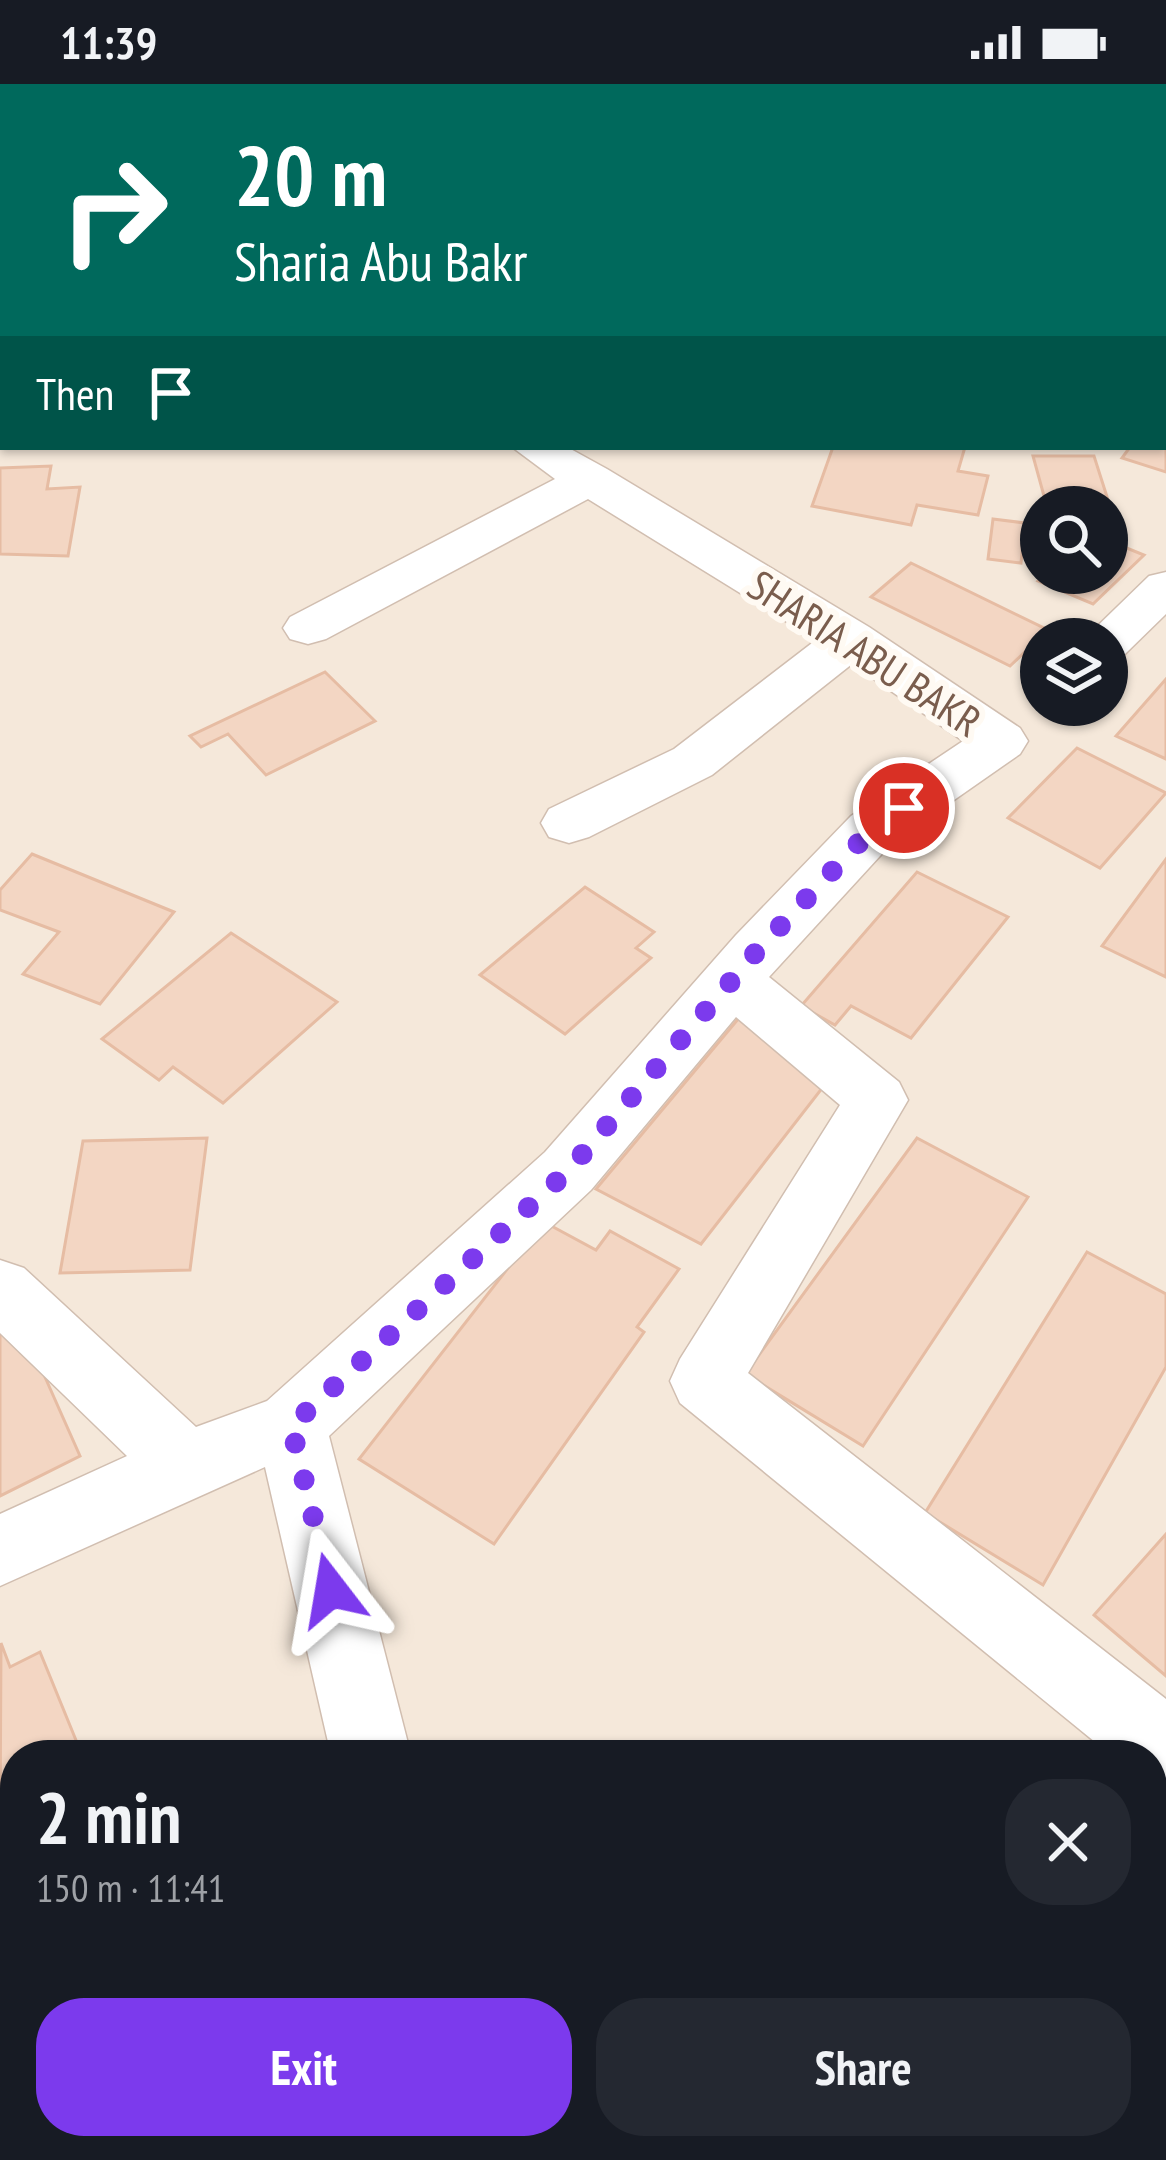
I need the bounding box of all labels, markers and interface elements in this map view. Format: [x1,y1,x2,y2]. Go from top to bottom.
text: 11:39 [60,13,157,71]
text: 20 m [234,120,387,229]
icon: right [36,132,192,288]
text: Sharia Abu Bakr [234,226,527,296]
icon: arrive [138,360,204,426]
text: Then [36,364,114,422]
map controls [1020,486,1128,726]
button: search [1020,486,1128,594]
street label: SHARIA ABU BAKR [738,557,992,749]
button: layers [1020,618,1128,726]
pin [853,757,955,859]
icon: arrive [871,775,937,841]
position arrow [268,1527,394,1653]
text: 2 min [36,1770,181,1863]
button: close [1005,1779,1131,1905]
text: 150 m · 11:41 [36,1862,225,1913]
button: Exit [36,1998,572,2136]
button: Share [596,1998,1131,2136]

